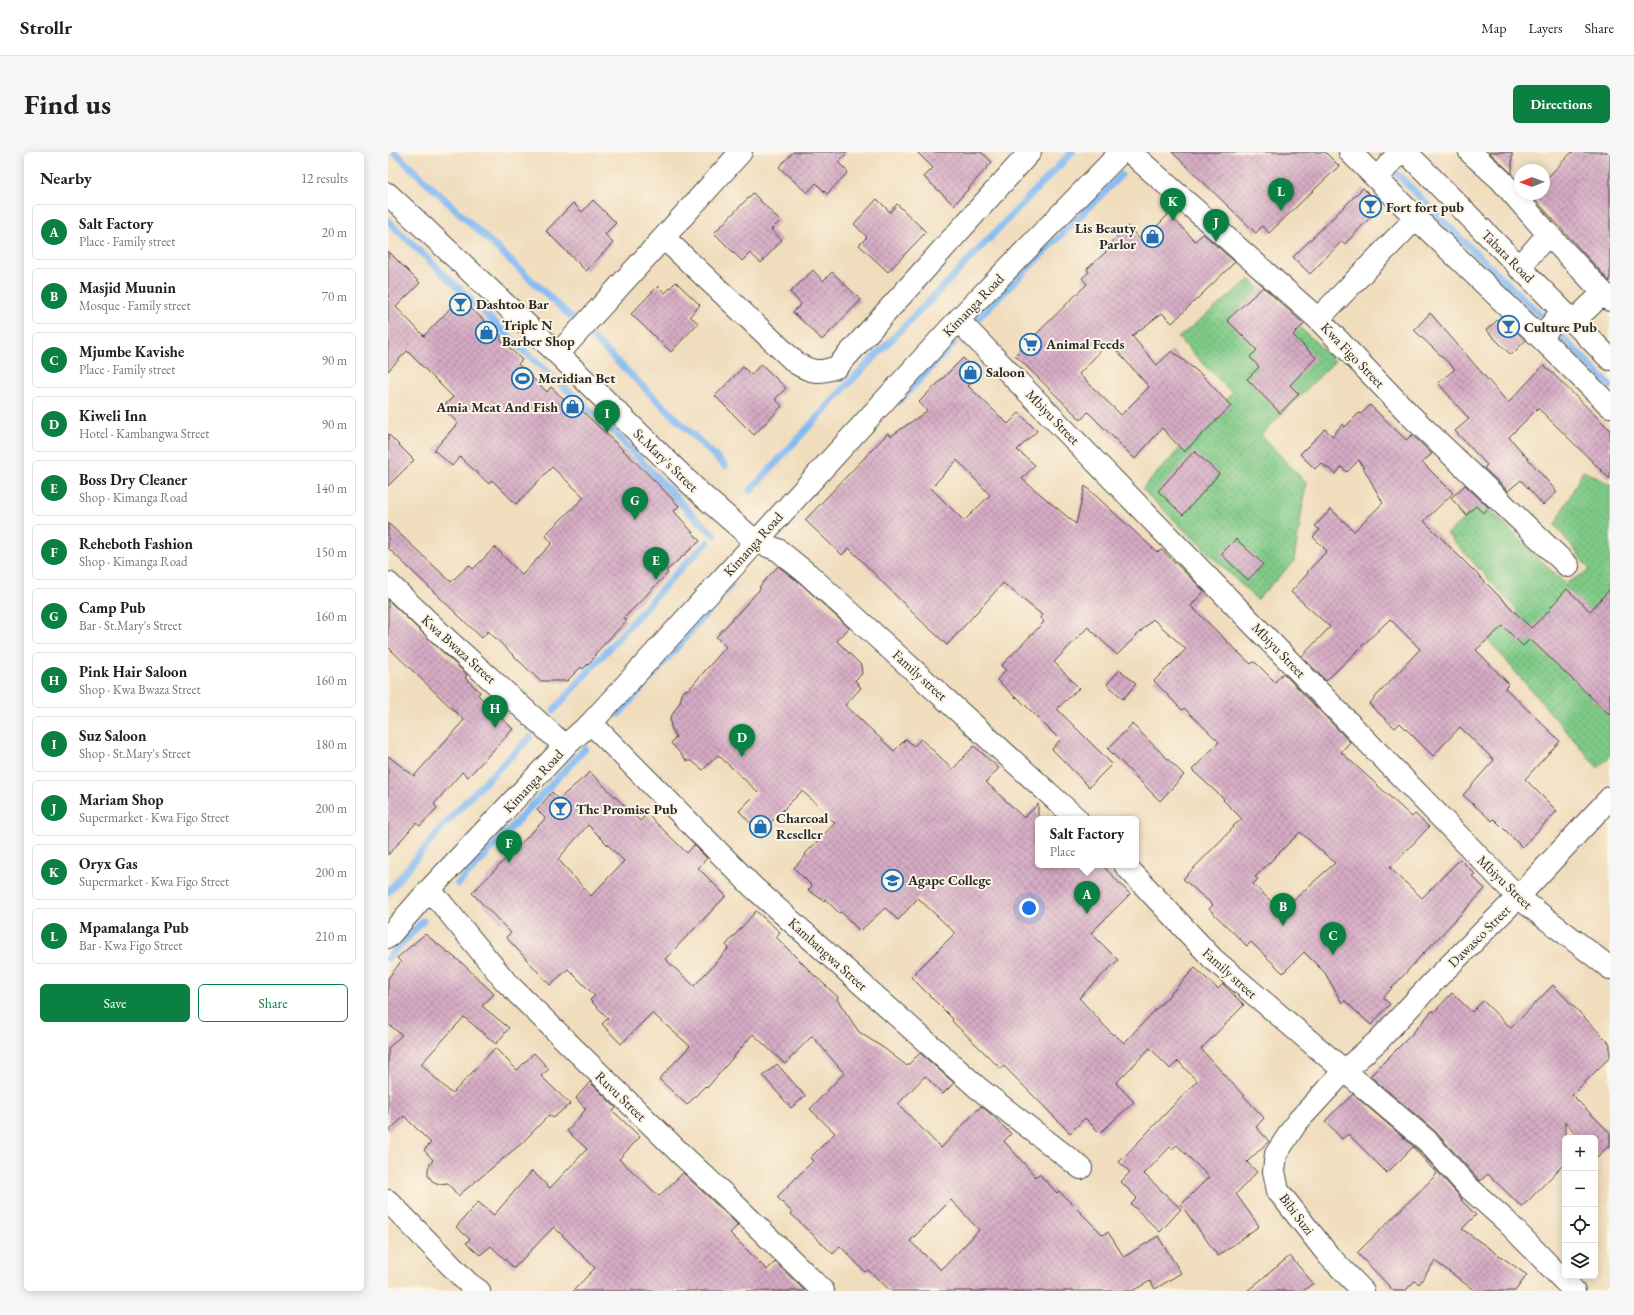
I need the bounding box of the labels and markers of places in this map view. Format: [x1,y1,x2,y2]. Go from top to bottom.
pin: L [1268,178,1294,211]
pin: K [1160,188,1186,221]
bar icon: Fort fort pub [1358,194,1384,220]
place label: Fort fort pub [1386,198,1464,216]
pin: J [1203,209,1229,242]
place label: Lis Beauty Parlor [1075,219,1136,253]
shop icon: Lis Beauty Parlor [1139,223,1165,249]
bar icon: Dashtoo Bar [447,291,473,317]
place label: Dashtoo Bar [476,295,549,313]
bar icon: Culture Pub [1496,314,1522,340]
place label: Triple N Barber Shop [502,316,575,350]
place label: Culture Pub [1524,318,1597,336]
shop icon: Triple N Barber Shop [473,320,499,346]
supermarket icon: Animal Feeds [1017,331,1043,357]
place label: Animal Feeds [1045,335,1125,353]
shop icon: Saloon [957,359,983,385]
place label: Saloon [986,363,1025,381]
sports icon: Meridian Bet [509,365,535,391]
place label: Meridian Bet [538,369,616,387]
shop icon: Amia Meat And Fish [560,394,586,420]
place label: Amia Meat And Fish [435,398,558,416]
pin: I [594,400,620,433]
pin: G [622,487,648,520]
pin: E [643,547,669,580]
pin: H [482,695,508,728]
pin: D [729,724,755,757]
bar icon: The Promise Pub [547,796,573,822]
place label: The Promise Pub [576,800,678,818]
place label: Charcoal Reseller [776,809,828,843]
shop icon: Charcoal Reseller [748,813,774,839]
pin: F [496,830,522,863]
school or university icon: Agape College [879,867,905,893]
place label: Agape College [907,871,991,889]
pin: A [1074,881,1100,914]
pin: B [1270,893,1296,926]
pin: C [1320,922,1346,955]

